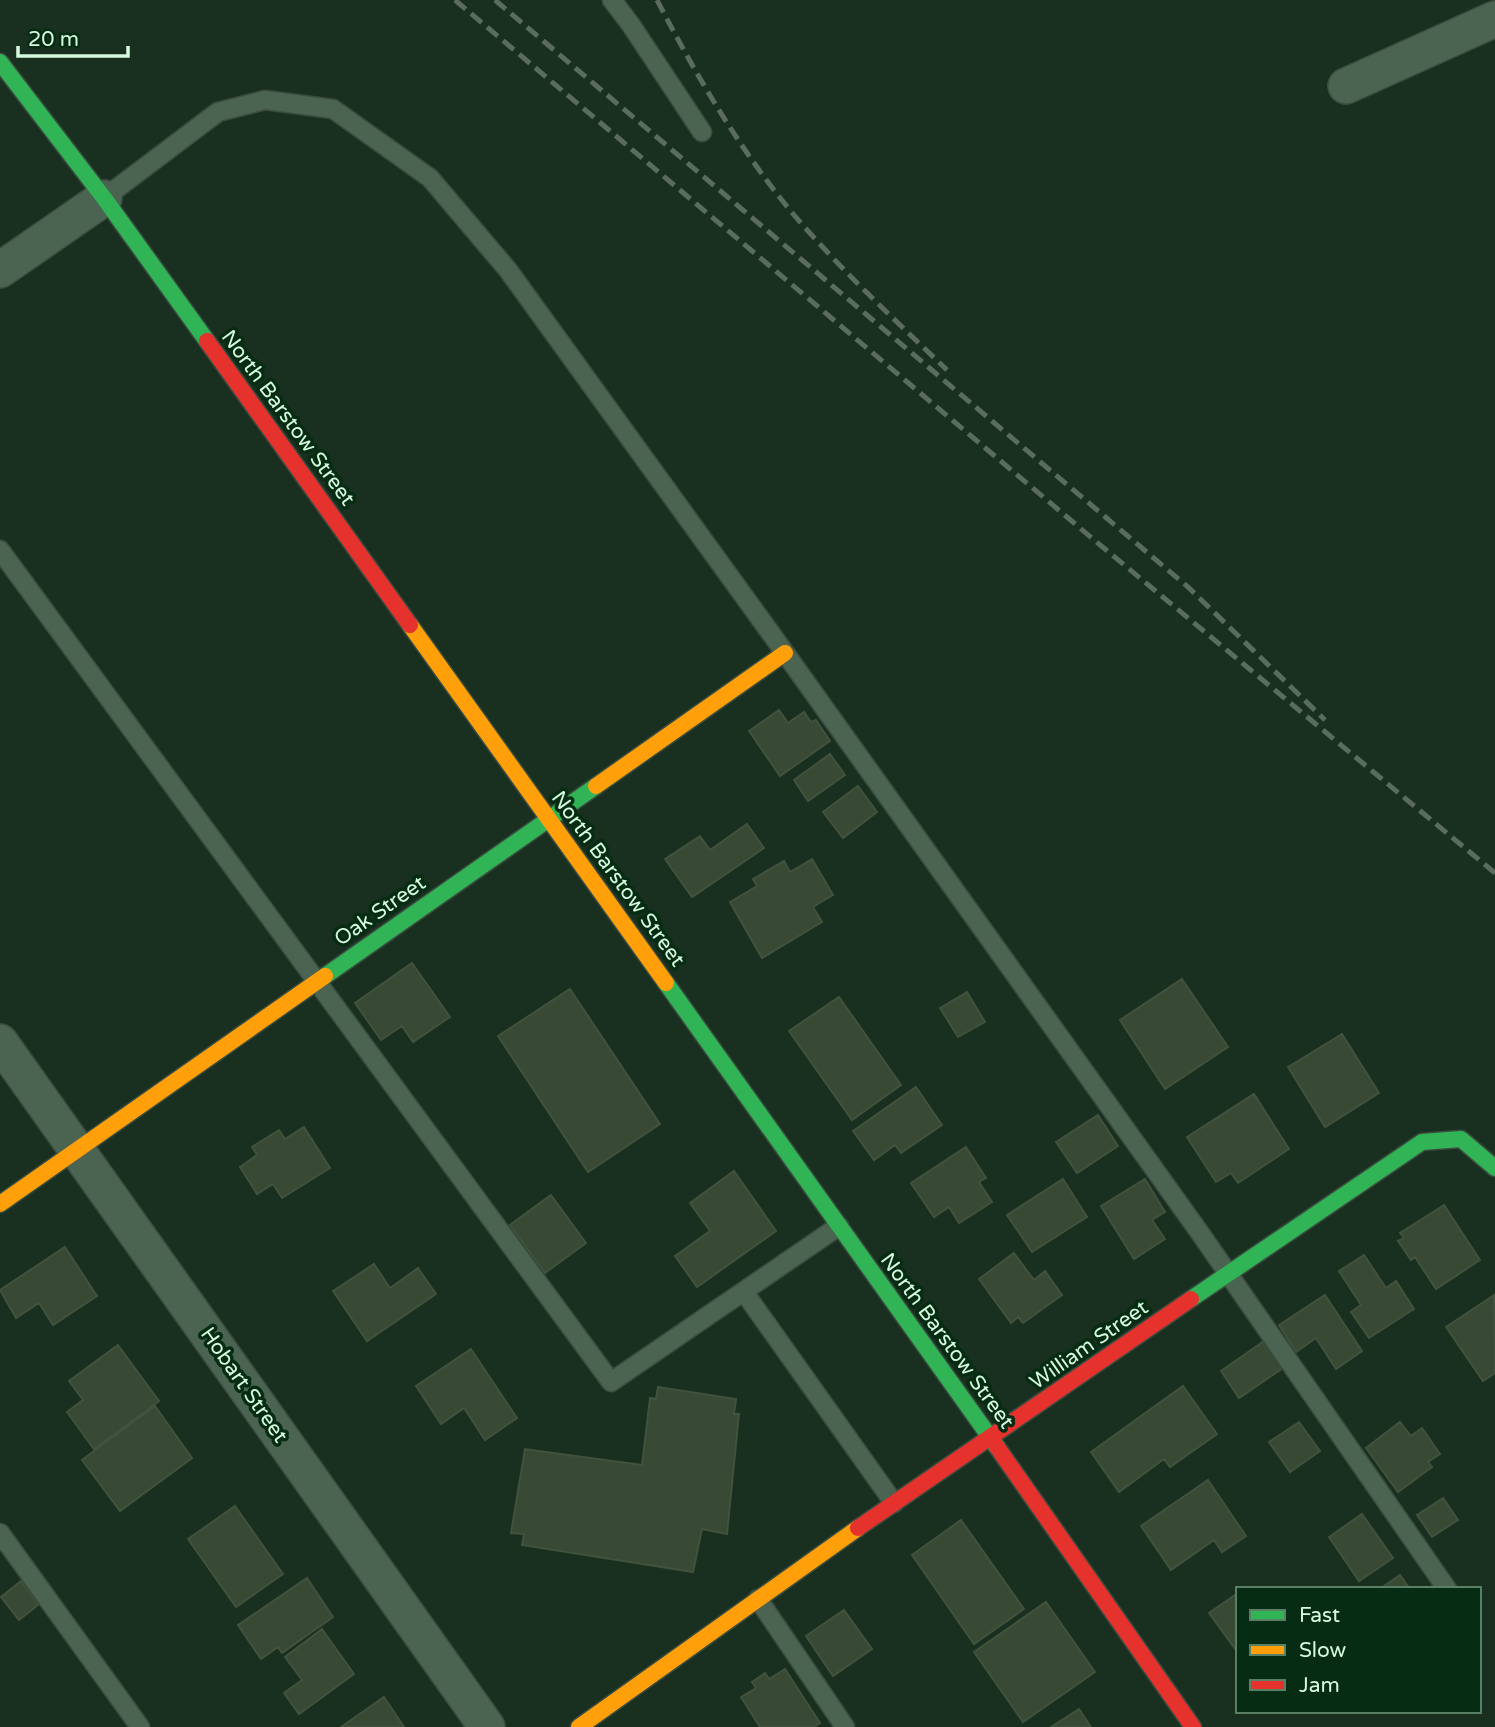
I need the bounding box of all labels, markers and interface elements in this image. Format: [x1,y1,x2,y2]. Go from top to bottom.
scale bar [18,14,128,58]
text: 20 m [28,27,79,52]
street label: North Barstow Street [216,325,360,511]
street label: North Barstow Street [546,786,690,972]
street label: Oak Street [330,870,430,952]
street label: North Barstow Street [875,1248,1019,1434]
street label: William Street [1025,1295,1153,1395]
street label: Hobart Street [195,1323,293,1447]
legend [1236,1587,1481,1713]
text: Fast [1299,1603,1340,1628]
text: Slow [1299,1638,1347,1663]
text: Jam [1299,1673,1340,1698]

